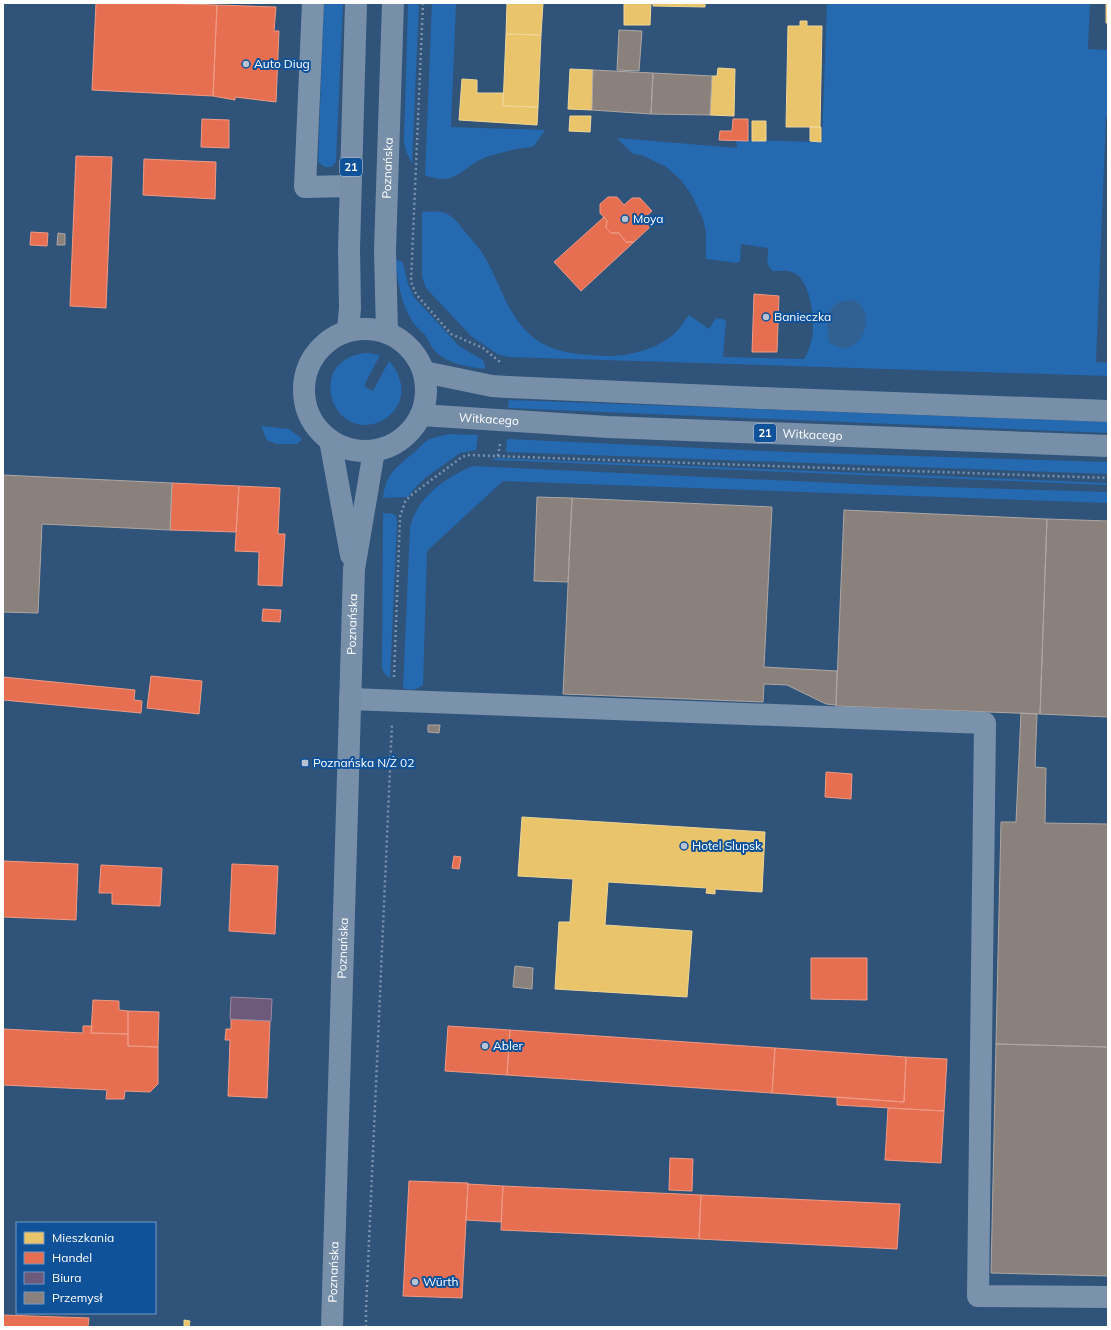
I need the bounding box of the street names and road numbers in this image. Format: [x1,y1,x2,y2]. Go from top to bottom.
street label: Poznańska [379,137,396,199]
road number: 21 [340,158,362,176]
street label: Witkacego [458,409,520,428]
road number: 21 [754,424,776,442]
street label: Witkacego [782,426,843,443]
street label: Poznańska [344,594,360,655]
street label: Poznańska [334,917,351,979]
street label: Poznańska [325,1241,341,1303]

